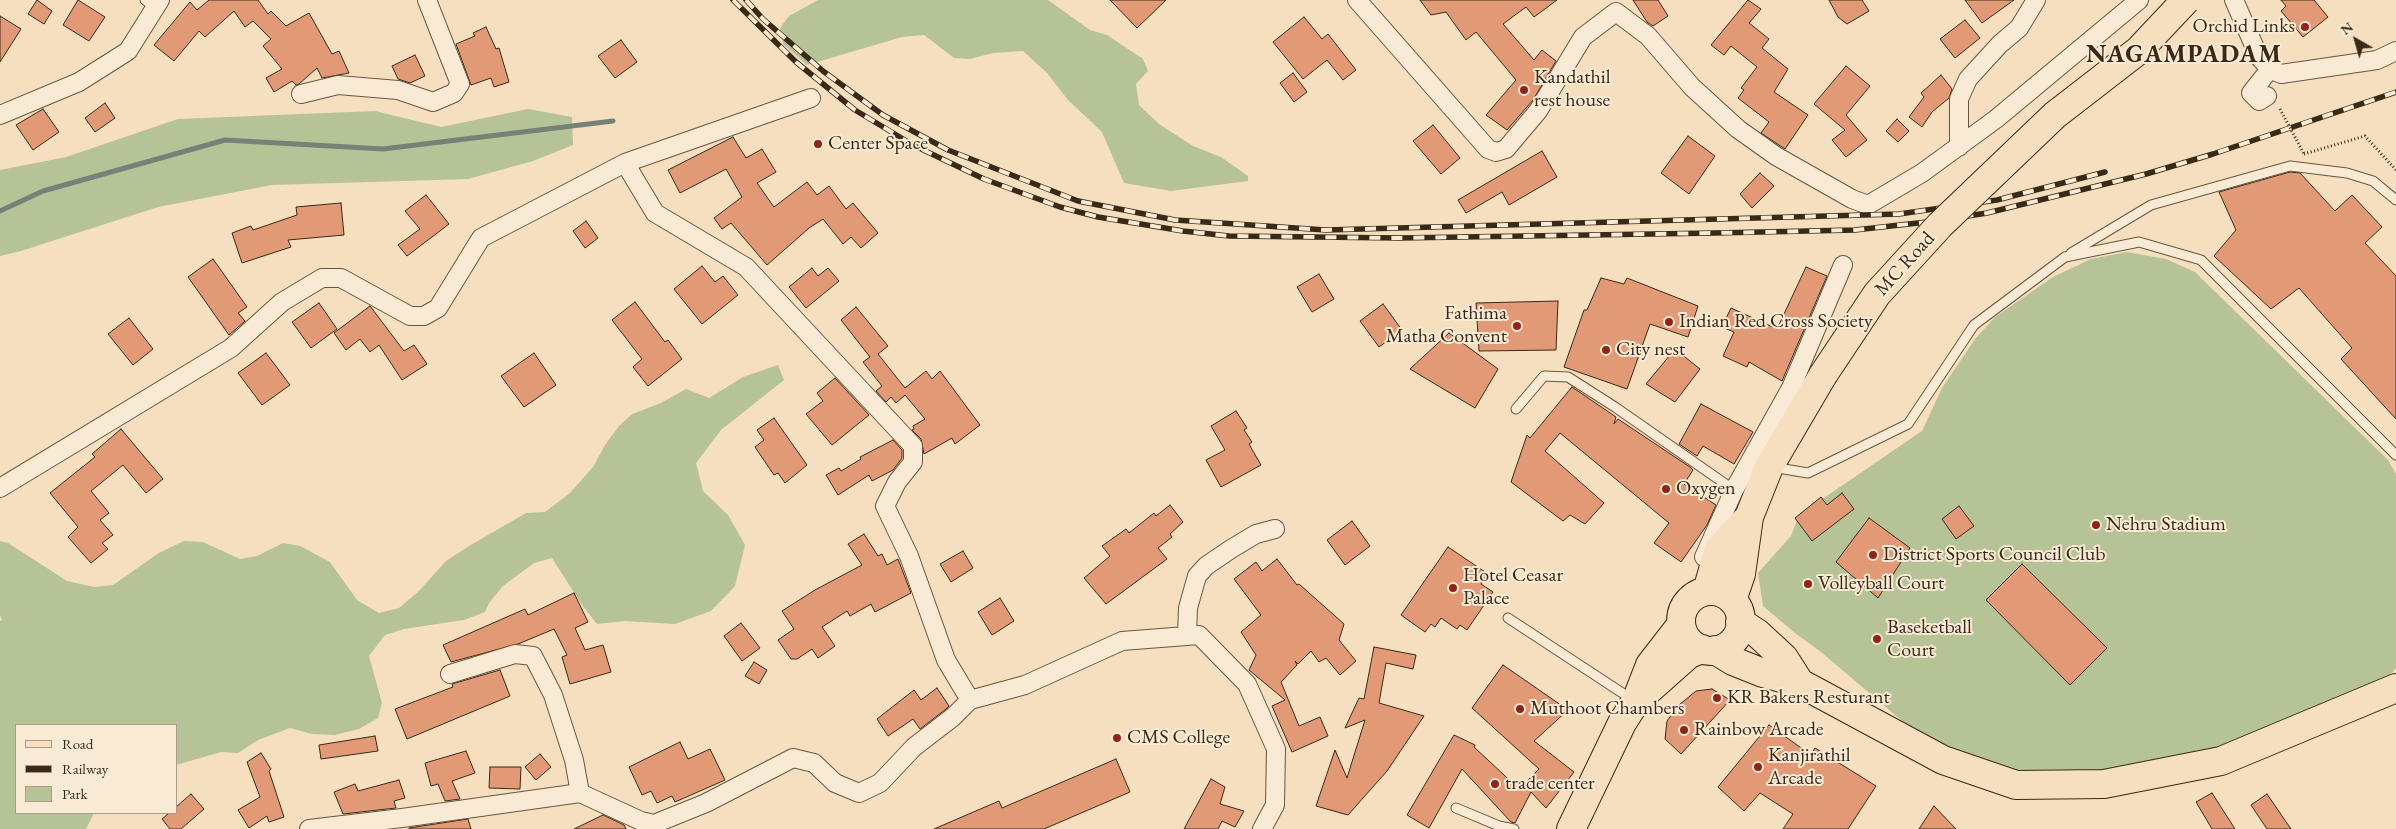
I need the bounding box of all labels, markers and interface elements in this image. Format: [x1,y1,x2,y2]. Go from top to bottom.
place label: Orchid Links [2193,15,2295,39]
north arrow [2331,15,2381,65]
text: N [2337,18,2357,39]
marker: Orchid Links [2299,21,2311,33]
district label: NAGAMPADAM [2085,40,2283,70]
place label: Kandathil rest house [1534,66,1611,113]
marker: Kandathil rest house [1518,84,1530,96]
place label: Center Space [828,132,928,156]
marker: Center Space [812,138,824,150]
street label: MC Road [1870,227,1940,301]
place label: Fathima Matha Convent [1386,302,1507,349]
place label: Indian Red Cross Society [1679,310,1873,334]
marker: Indian Red Cross Society [1663,316,1675,328]
marker: Fathima Matha Convent [1511,320,1523,332]
place label: City nest [1616,338,1685,362]
marker: City nest [1600,344,1612,356]
place label: Oxygen [1676,477,1736,501]
marker: Oxygen [1660,483,1672,495]
place label: Nehru Stadium [2106,513,2226,537]
marker: Nehru Stadium [2090,519,2102,531]
place label: District Sports Council Club [1883,543,2106,567]
marker: District Sports Council Club [1867,549,1879,561]
place label: Hotel Ceasar Palace [1463,564,1563,611]
place label: Volleyball Court [1818,572,1944,596]
marker: Volleyball Court [1802,578,1814,590]
marker: Hotel Ceasar Palace [1447,582,1459,594]
place label: Baseketball Court [1887,616,1972,663]
marker: Baseketball Court [1871,633,1883,645]
place label: KR Bakers Resturant [1727,686,1890,710]
marker: KR Bakers Resturant [1711,692,1723,704]
place label: Muthoot Chambers [1530,697,1684,721]
marker: Muthoot Chambers [1514,703,1526,715]
place label: Rainbow Arcade [1694,718,1824,742]
legend [15,724,178,814]
marker: Rainbow Arcade [1678,724,1690,736]
place label: CMS College [1127,726,1230,750]
marker: CMS College [1111,732,1123,744]
text: Road [62,734,93,753]
place label: Kanjirathil Arcade [1768,744,1851,791]
text: Railway [62,759,108,778]
marker: Kanjirathil Arcade [1752,761,1764,773]
place label: trade center [1505,772,1595,796]
marker: trade center [1489,778,1501,790]
text: Park [62,784,88,803]

